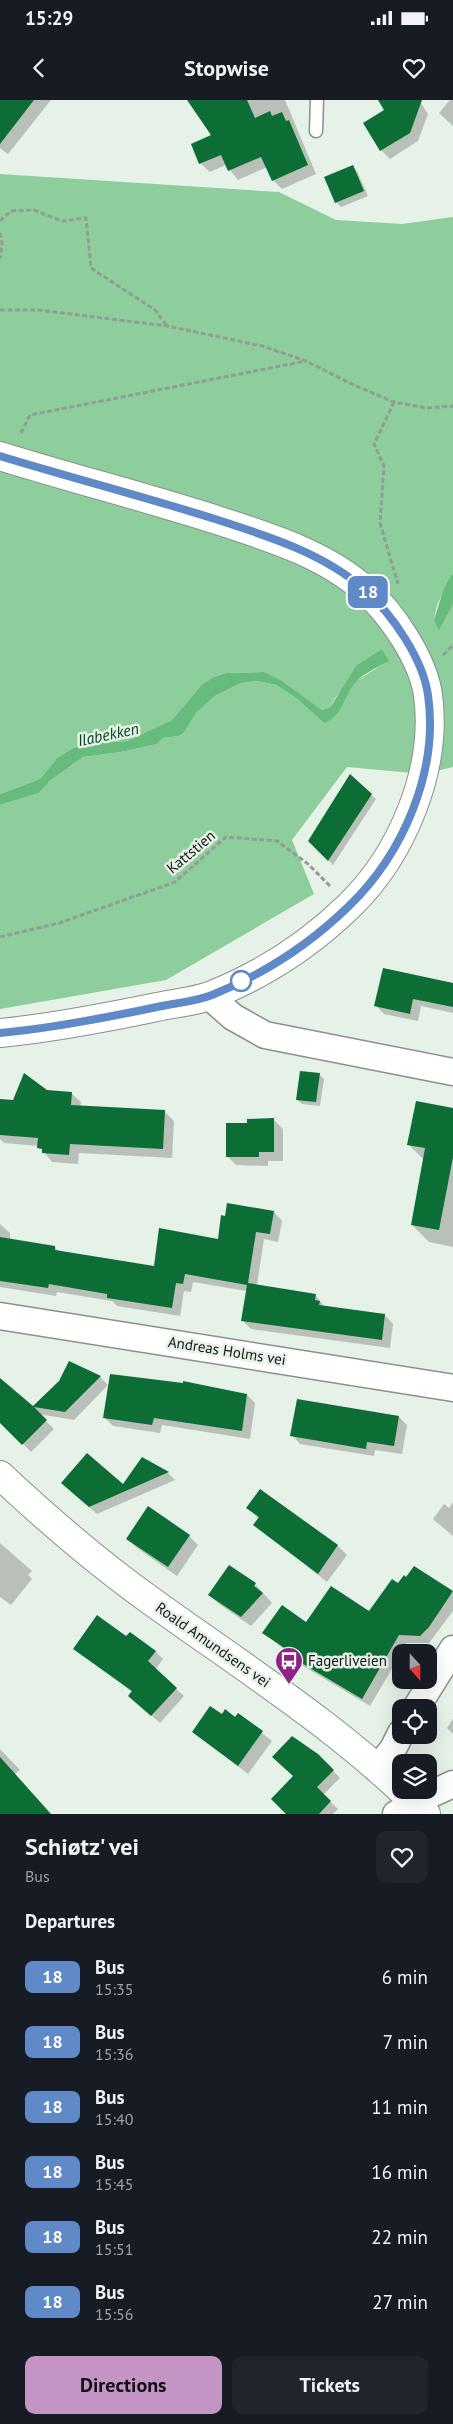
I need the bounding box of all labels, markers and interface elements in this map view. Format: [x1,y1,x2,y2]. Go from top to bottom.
text: 15:29 [25,6,73,30]
icon: back [25,54,53,82]
text: Stopwise [184,54,269,82]
icon: heart [400,54,428,82]
line badge: 18 [346,576,390,608]
text: 18 [358,580,378,603]
water label: Ilabekken [76,718,140,750]
street label: Kattstien [163,826,219,877]
unlabelled marker [230,970,252,992]
street label: Andreas Holms vei [167,1332,287,1369]
street label: Roald Amundsens vei [152,1598,274,1691]
north arrow [392,1644,438,1689]
map controls [392,1644,437,1799]
bus stop icon: Fagerliveien [274,1646,304,1685]
place label: Fagerliveien [308,1651,387,1670]
button: locate [392,1699,437,1744]
button: layers [392,1754,437,1799]
text: Schiøtz' vei [25,1831,139,1862]
button: heart [376,1831,428,1883]
text: Bus [25,1866,50,1886]
text: Departures [25,1909,115,1933]
text: Bus [95,1955,124,1979]
text: 18 [42,1965,63,1988]
text: 6 min [382,1965,428,1989]
text: 15:35 [95,1979,133,1999]
text: Bus [95,2020,124,2044]
text: 18 [42,2030,63,2053]
text: 7 min [383,2030,428,2054]
text: 15:36 [95,2044,133,2064]
text: Bus [95,2085,124,2109]
text: 18 [42,2095,63,2118]
text: 11 min [371,2095,428,2119]
text: 15:40 [95,2109,133,2129]
text: Bus [95,2150,124,2174]
text: 18 [42,2160,63,2183]
text: 16 min [371,2160,428,2184]
text: 15:45 [95,2174,133,2194]
text: Bus [95,2215,124,2239]
text: 18 [42,2225,63,2248]
text: 22 min [371,2225,428,2249]
text: 15:51 [95,2239,133,2259]
text: Bus [95,2280,124,2304]
text: 18 [42,2290,63,2313]
text: 27 min [372,2290,428,2314]
text: 15:56 [95,2304,133,2324]
button: Directions [25,2356,222,2414]
button: Tickets [232,2356,428,2414]

